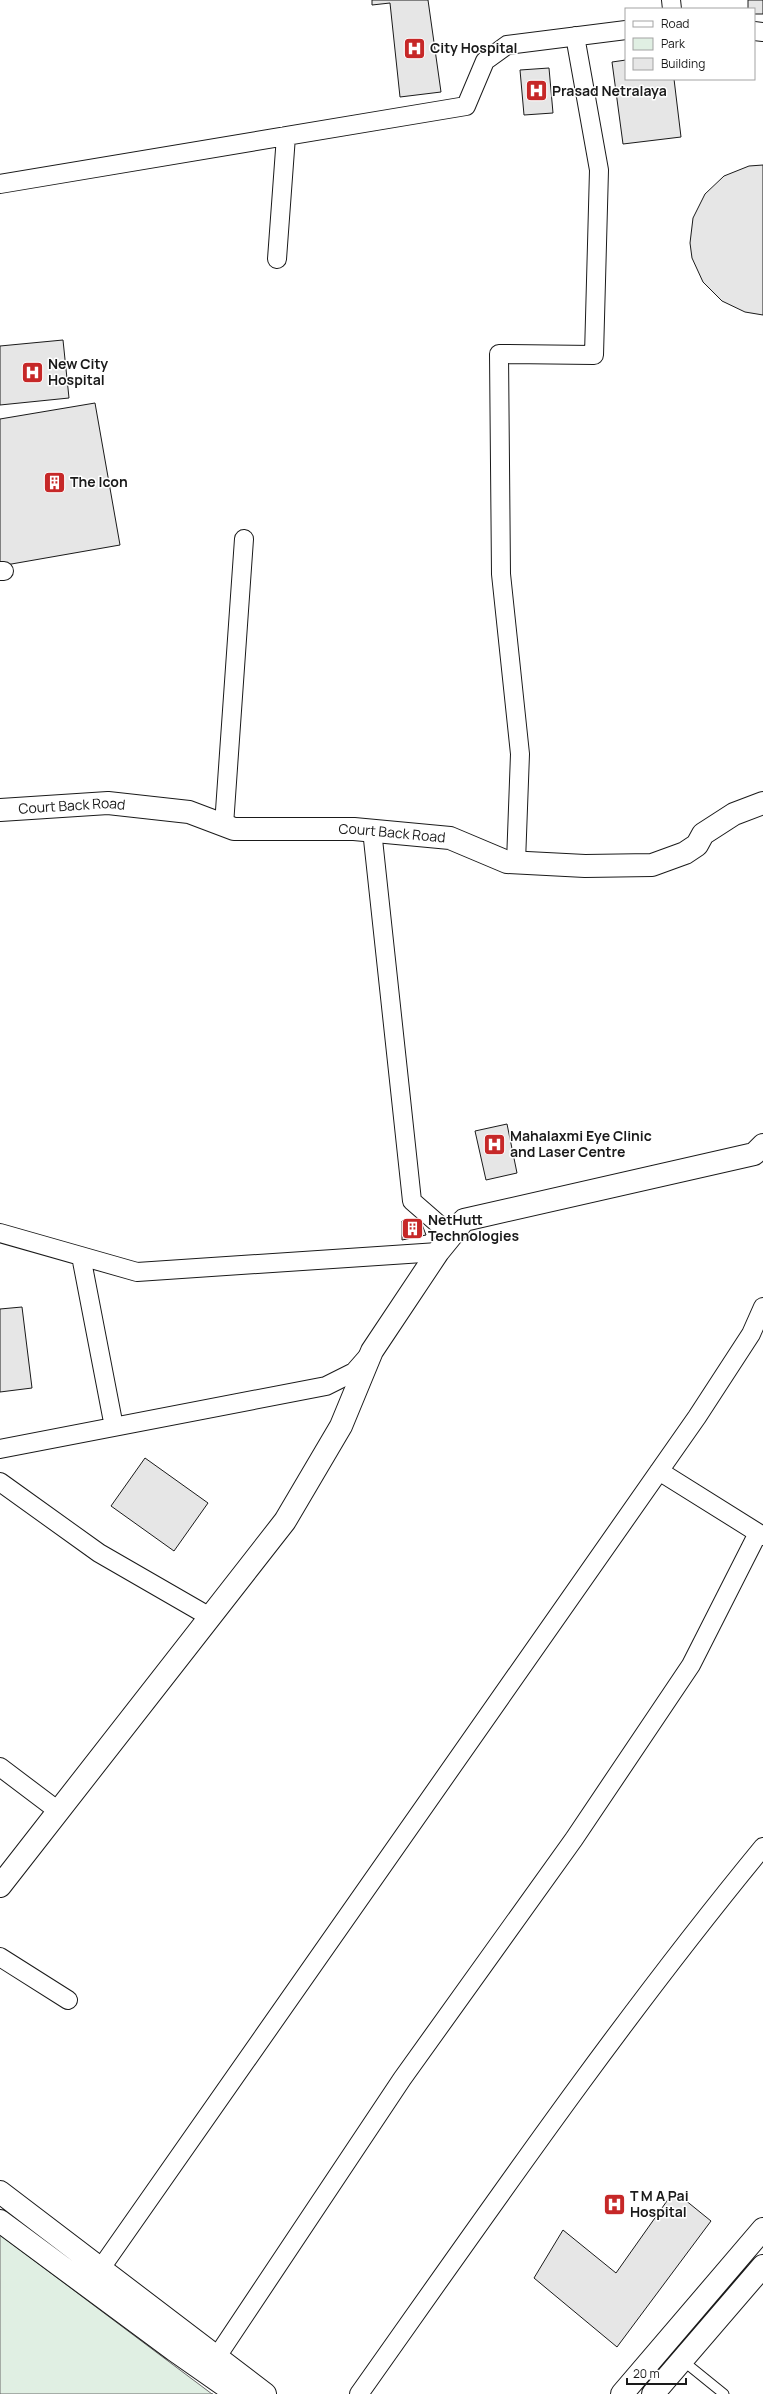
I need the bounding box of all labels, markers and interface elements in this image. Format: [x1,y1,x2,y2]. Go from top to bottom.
legend [625,8,755,80]
text: Road [661,15,689,32]
hospital icon: City Hospital [402,35,428,61]
text: Park [661,35,686,52]
place label: City Hospital [430,38,518,57]
text: Building [661,55,705,72]
hospital icon: Prasad Netralaya [524,78,550,104]
place label: Prasad Netralaya [552,81,667,100]
place label: New City Hospital [48,354,108,389]
hospital icon: New City Hospital [20,359,46,385]
building icon: The Icon [41,469,67,495]
place label: The Icon [70,472,128,491]
street label: Court Back Road [18,793,126,818]
street label: Court Back Road [339,819,446,847]
place label: Mahalaxmi Eye Clinic and Laser Centre [510,1126,652,1161]
hospital icon: Mahalaxmi Eye Clinic and Laser Centre [481,1131,507,1157]
place label: NetHutt Technologies [428,1210,519,1245]
building icon: NetHutt Technologies [399,1215,425,1241]
place label: T M A Pai Hospital [630,2186,689,2221]
hospital icon: T M A Pai Hospital [601,2191,627,2217]
scale bar [627,2360,686,2386]
text: 20 m [633,2365,660,2382]

